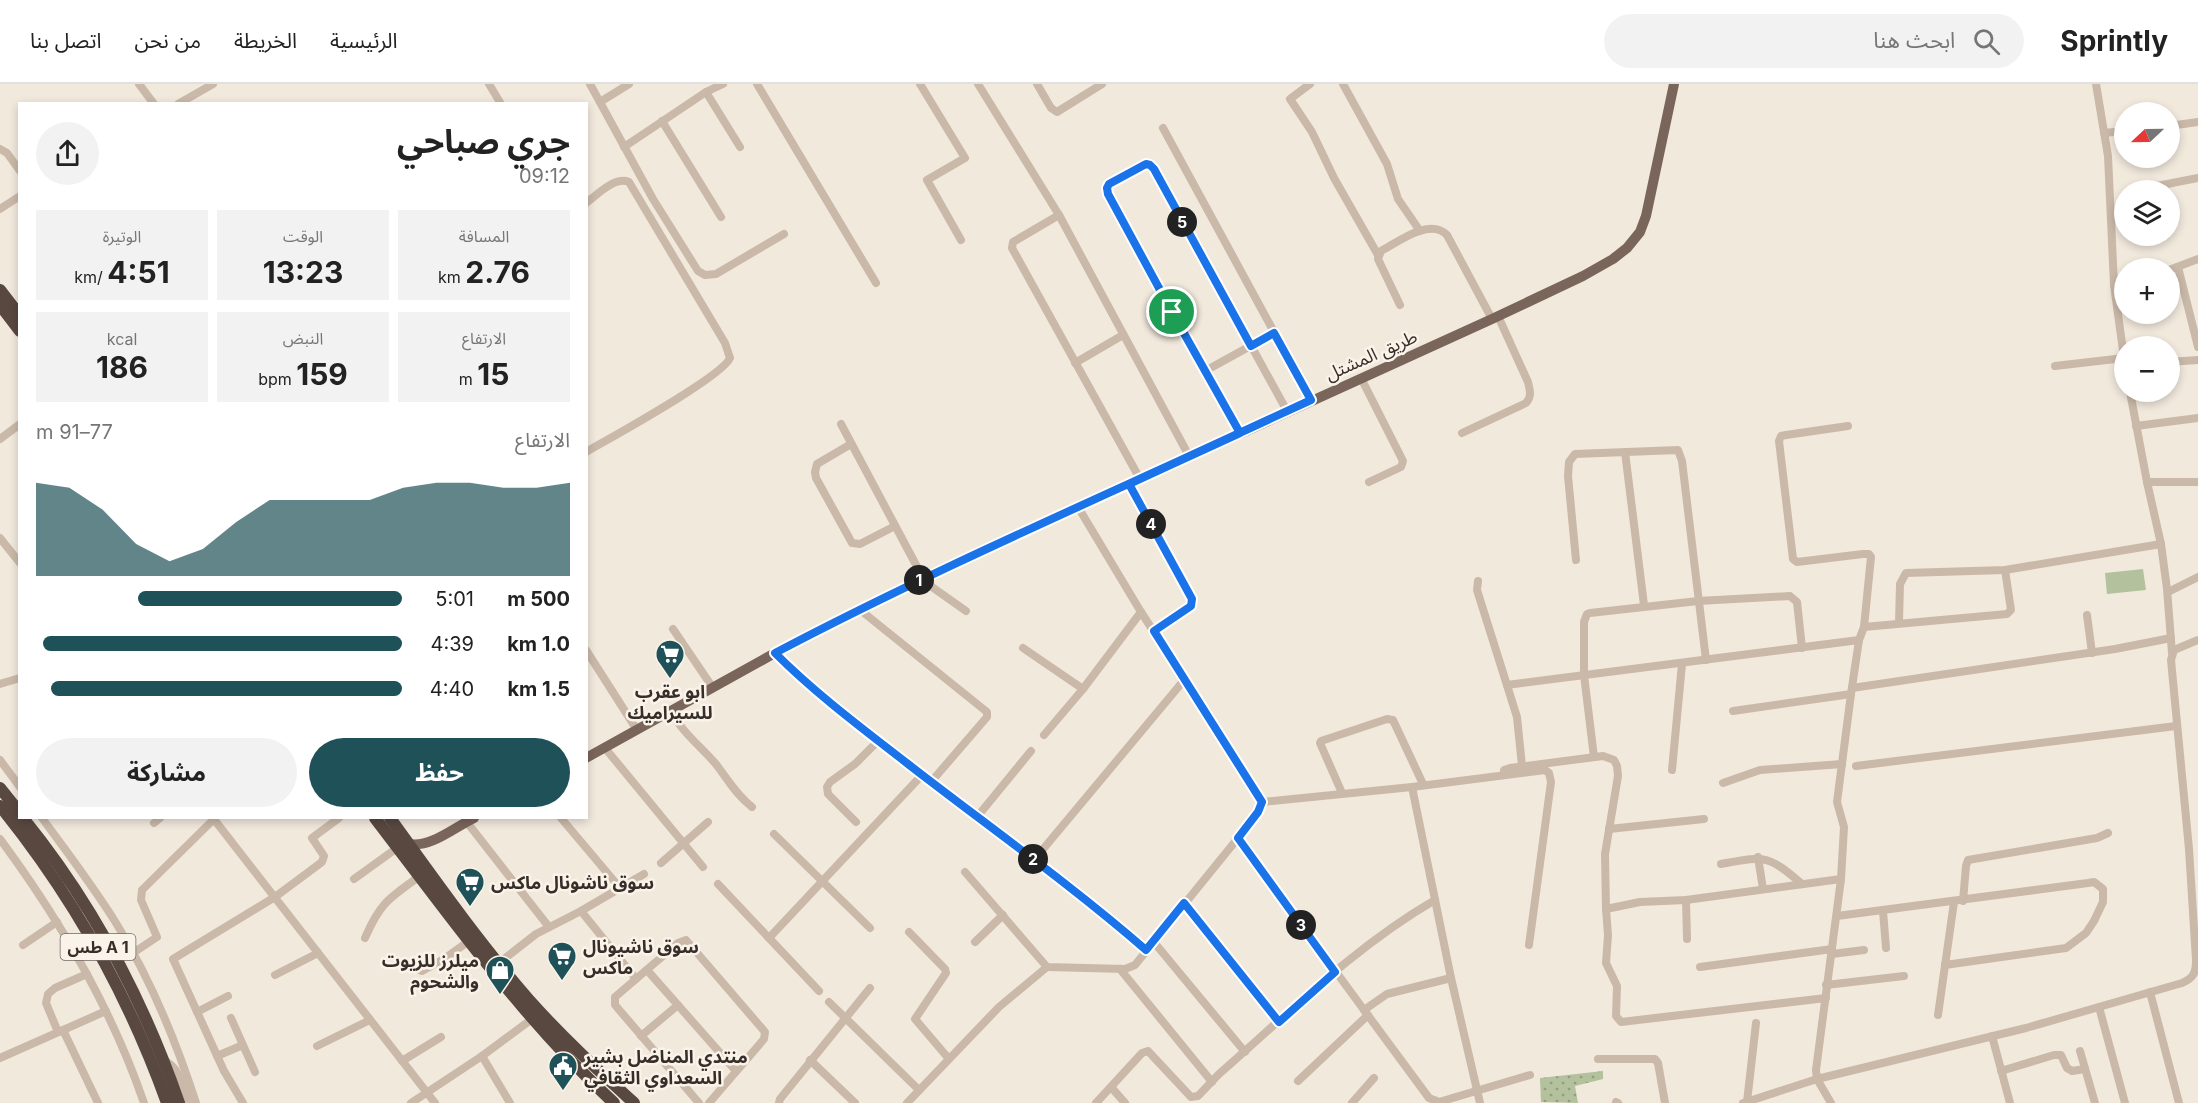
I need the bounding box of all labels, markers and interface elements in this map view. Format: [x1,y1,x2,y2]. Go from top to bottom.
search box [1604,14,2024,68]
text: Sprintly [2060,24,2168,58]
icon: search [1970,25,2003,58]
text: ابحث هنا [1873,27,1955,53]
text: اتصل بنا [30,28,101,53]
text: من نحن [134,28,201,53]
text: الخريطة [234,28,297,53]
text: الرئيسية [330,28,397,53]
north arrow [2114,102,2180,168]
map controls [2114,102,2180,402]
text: جري صباحي [397,121,570,161]
button: share [36,122,99,185]
text: 09:12 [519,164,570,188]
button: layers [2114,180,2180,246]
pin: 5 [1167,207,1197,237]
text: 5 [1177,212,1187,232]
text: الوتيرة [103,226,141,246]
text: الوقت [283,226,323,246]
text: المسافة [459,226,509,246]
text: 4:51 [107,254,170,290]
text: 13:23 [263,254,343,290]
text: 2.76 [465,254,530,290]
button: + [2114,258,2180,324]
text: /km [74,267,107,287]
text: km [438,267,465,287]
pin [1146,286,1197,337]
icon: arrive [1155,295,1188,328]
street label: طريق المشتل [1322,325,1421,385]
text: النبض [283,328,323,348]
text: الارتفاع [462,328,506,348]
text: kcal [107,329,137,349]
button: − [2114,336,2180,402]
text: 186 [96,349,148,385]
text: 159 [296,356,348,392]
text: 15 [477,356,509,392]
text: bpm [258,369,296,389]
text: m [459,369,477,389]
text: 77–91 m [36,420,113,444]
text: الارتفاع [515,428,570,452]
pin: 4 [1136,509,1166,539]
text: 4 [1146,514,1156,534]
pin: 1 [904,565,934,595]
text: 1 [916,570,922,590]
text: 5:01 [435,587,474,611]
text: 500 m [507,587,570,611]
text: 4:39 [431,632,474,656]
text: 1.0 km [507,632,570,656]
supermarket icon: ابو عقرب للسيراميك [654,638,686,680]
text: 4:40 [430,677,474,701]
text: 1.5 km [507,677,570,701]
place label: ابو عقرب للسيراميك [627,681,713,724]
button: مشاركة [36,738,297,807]
button: حفظ [309,738,570,807]
pin: 2 [1018,844,1048,874]
text: 2 [1028,849,1038,869]
supermarket icon: سوق ناشونال ماكس [454,866,486,908]
place label: سوق ناشونال ماكس [491,872,654,894]
pin: 3 [1286,910,1316,940]
text: 3 [1296,915,1306,935]
road number: طس A 1 [60,934,136,960]
place label: سوق ناشيونال ماكس [583,936,699,978]
supermarket icon: سوق ناشيونال ماكس [546,940,578,982]
place label: ميلرز للزيوت والشحوم [382,950,479,995]
shop icon: ميلرز للزيوت والشحوم [484,954,516,996]
place label: منتدي المناضل بشير السعداوي الثقافي [583,1046,748,1092]
public building icon: منتدي المناضل بشير السعداوي الثقافي [547,1050,579,1092]

